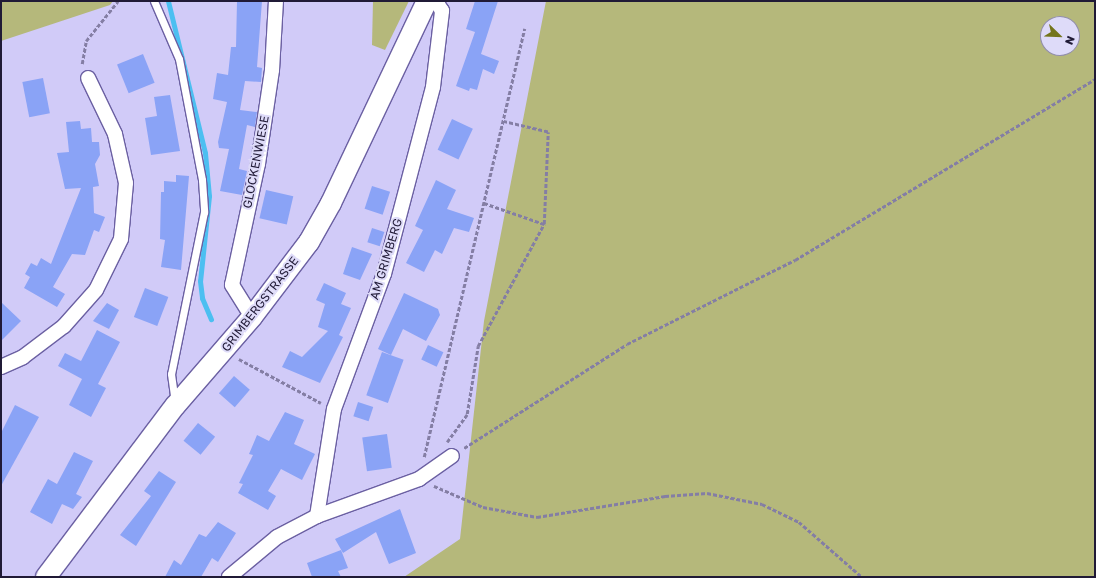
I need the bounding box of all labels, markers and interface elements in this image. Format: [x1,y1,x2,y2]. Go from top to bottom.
north arrow [1040,16,1080,56]
text: N [1063,34,1078,47]
street label: GLOCKENWIESE [240,114,272,210]
street label: AM GRIMBERG [367,217,405,301]
street label: GRIMBERGSTRASSE [218,254,302,354]

